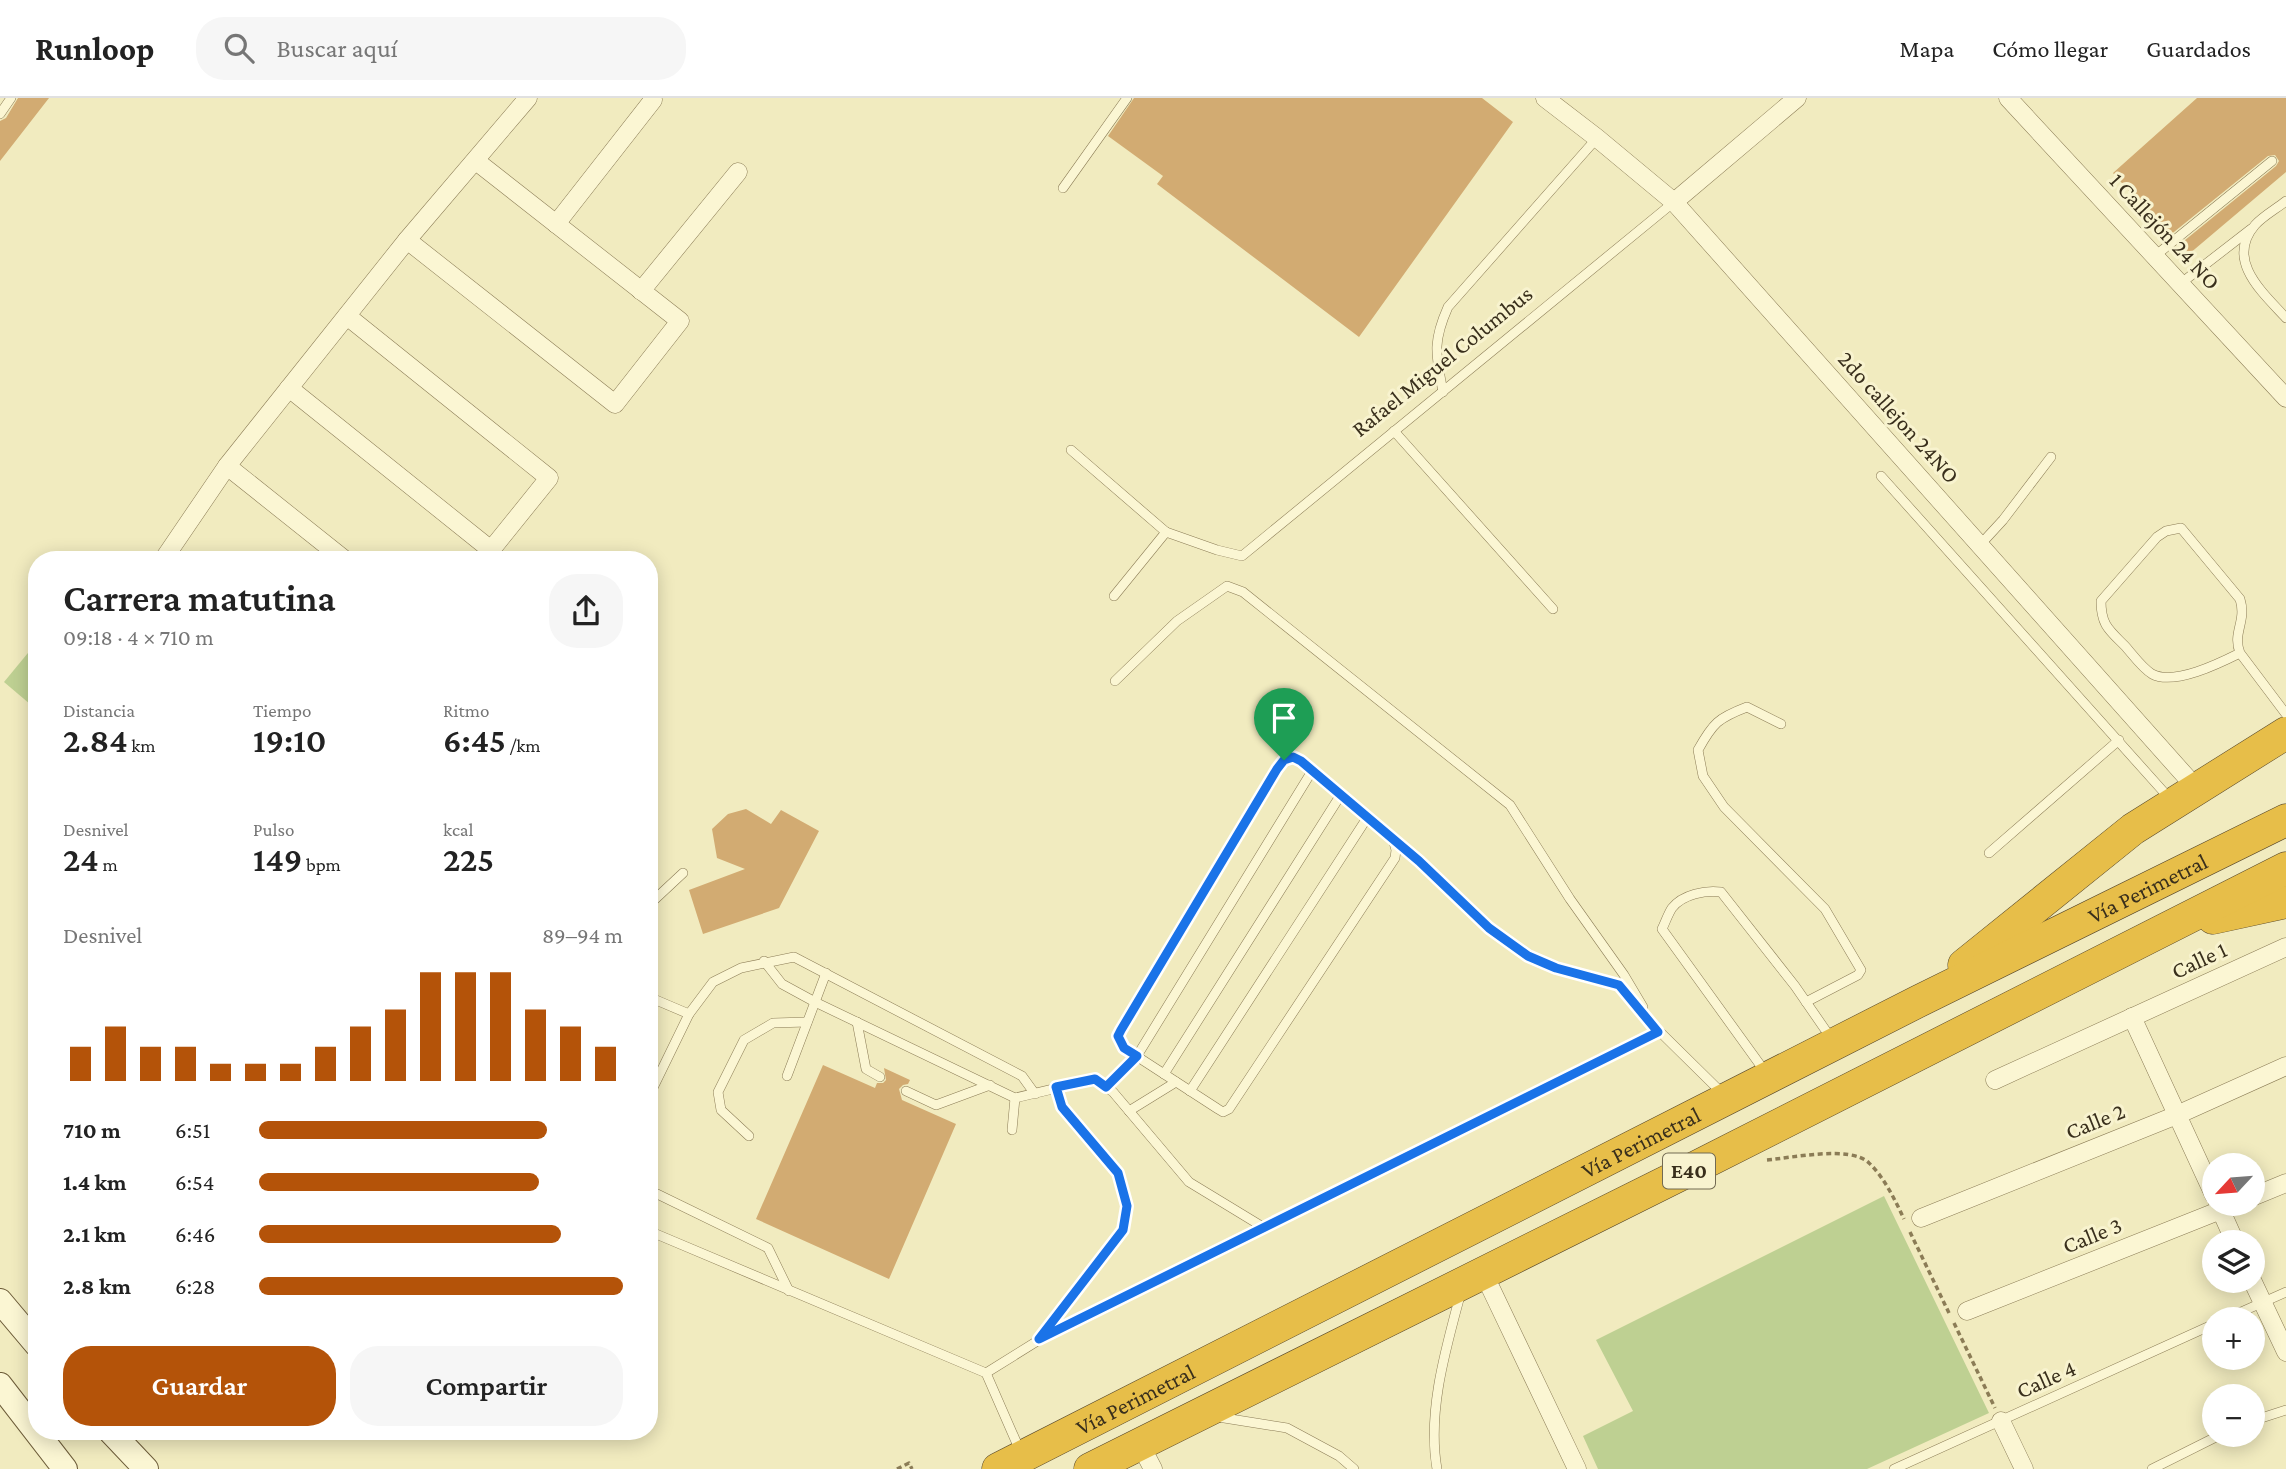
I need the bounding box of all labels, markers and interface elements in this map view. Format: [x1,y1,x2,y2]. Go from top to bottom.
search box [196,17,686,80]
icon: search [220,29,258,67]
text: Runloop [35,30,154,67]
text: Buscar aquí [276,34,397,63]
text: Mapa [1900,35,1954,62]
text: Cómo llegar [1992,35,2108,62]
text: Guardados [2146,35,2251,62]
street label: 1 Callejón 24 NO [2104,167,2226,295]
street label: Rafael Miguel Columbus [1347,280,1537,442]
street label: 2do callejon 24NO [1833,346,1965,488]
button: share [549,574,623,648]
text: Carrera matutina [63,577,336,619]
text: 09:18 · 4 × 710 m [63,624,214,650]
pin [1254,688,1314,760]
icon: arrive [1265,699,1303,737]
text: Distancia [63,700,135,721]
text: Tiempo [253,700,311,721]
text: Ritmo [443,700,489,721]
text: 2.84 [63,721,128,760]
text: 19:10 [253,721,326,760]
text: 6:45 [443,721,506,760]
text: km [128,735,156,756]
text: /km [506,735,541,756]
text: Desnivel [63,819,129,840]
text: Pulso [253,819,295,840]
text: kcal [443,819,474,840]
text: 24 [63,840,99,879]
text: 149 [253,840,302,879]
text: 225 [443,840,494,879]
street label: Vía Perimetral [2084,848,2212,929]
text: m [99,854,118,875]
text: bpm [302,854,341,875]
text: Desnivel [63,922,142,948]
text: 89–94 m [542,922,623,948]
street label: Calle 1 [2167,936,2231,984]
street label: Calle 2 [2062,1097,2128,1145]
street label: Vía Perimetral [1577,1101,1705,1183]
text: 710 m [63,1117,121,1143]
text: 6:51 [175,1117,210,1143]
north arrow [2202,1153,2264,1216]
map controls [2202,1153,2265,1447]
road number: E40 [1663,1154,1715,1188]
text: 1.4 km [63,1169,126,1195]
text: 6:54 [175,1169,215,1195]
street label: Calle 3 [2059,1211,2125,1259]
text: 2.1 km [63,1221,126,1247]
text: 6:46 [175,1221,215,1247]
button: layers [2202,1230,2265,1293]
text: 2.8 km [63,1273,131,1299]
text: 6:28 [175,1273,215,1299]
button: + [2202,1307,2265,1370]
button: Guardar [63,1346,336,1426]
button: Compartir [350,1346,623,1426]
street label: Calle 4 [2012,1354,2080,1404]
street label: Vía Perimetral [1072,1358,1199,1440]
button: − [2202,1384,2265,1447]

